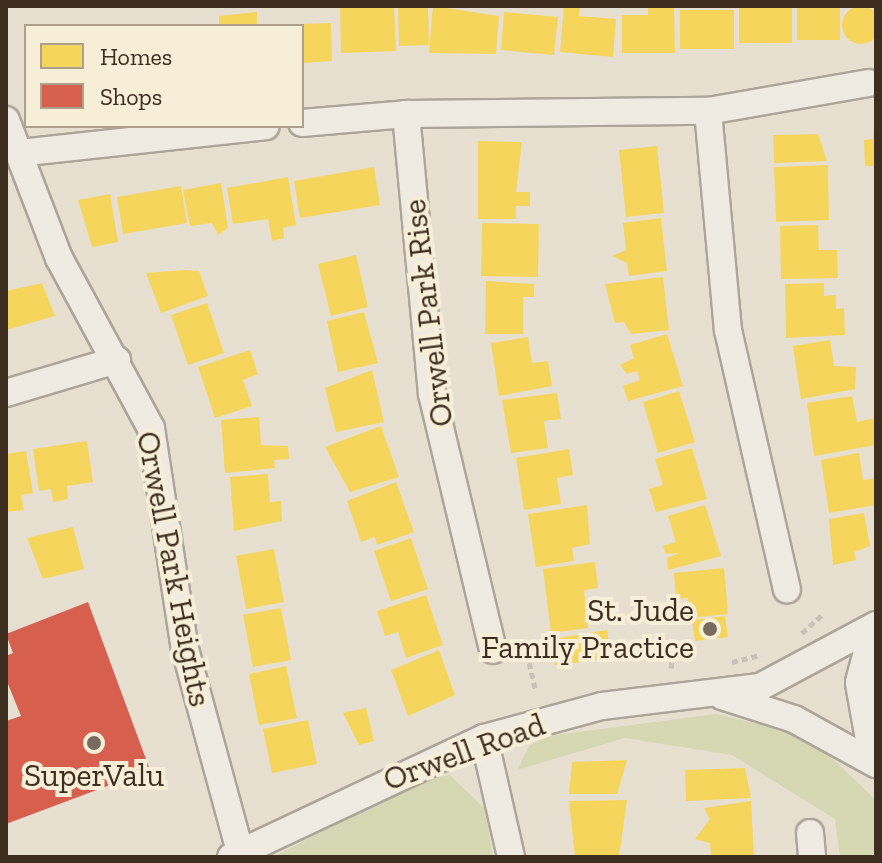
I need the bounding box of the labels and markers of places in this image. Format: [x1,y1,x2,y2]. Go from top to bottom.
place label: St. Jude Family Practice [480,592,694,667]
marker: St. Jude Family Practice [701,620,719,638]
marker: SuperValu [85,734,103,752]
place label: SuperValu [24,756,164,794]

